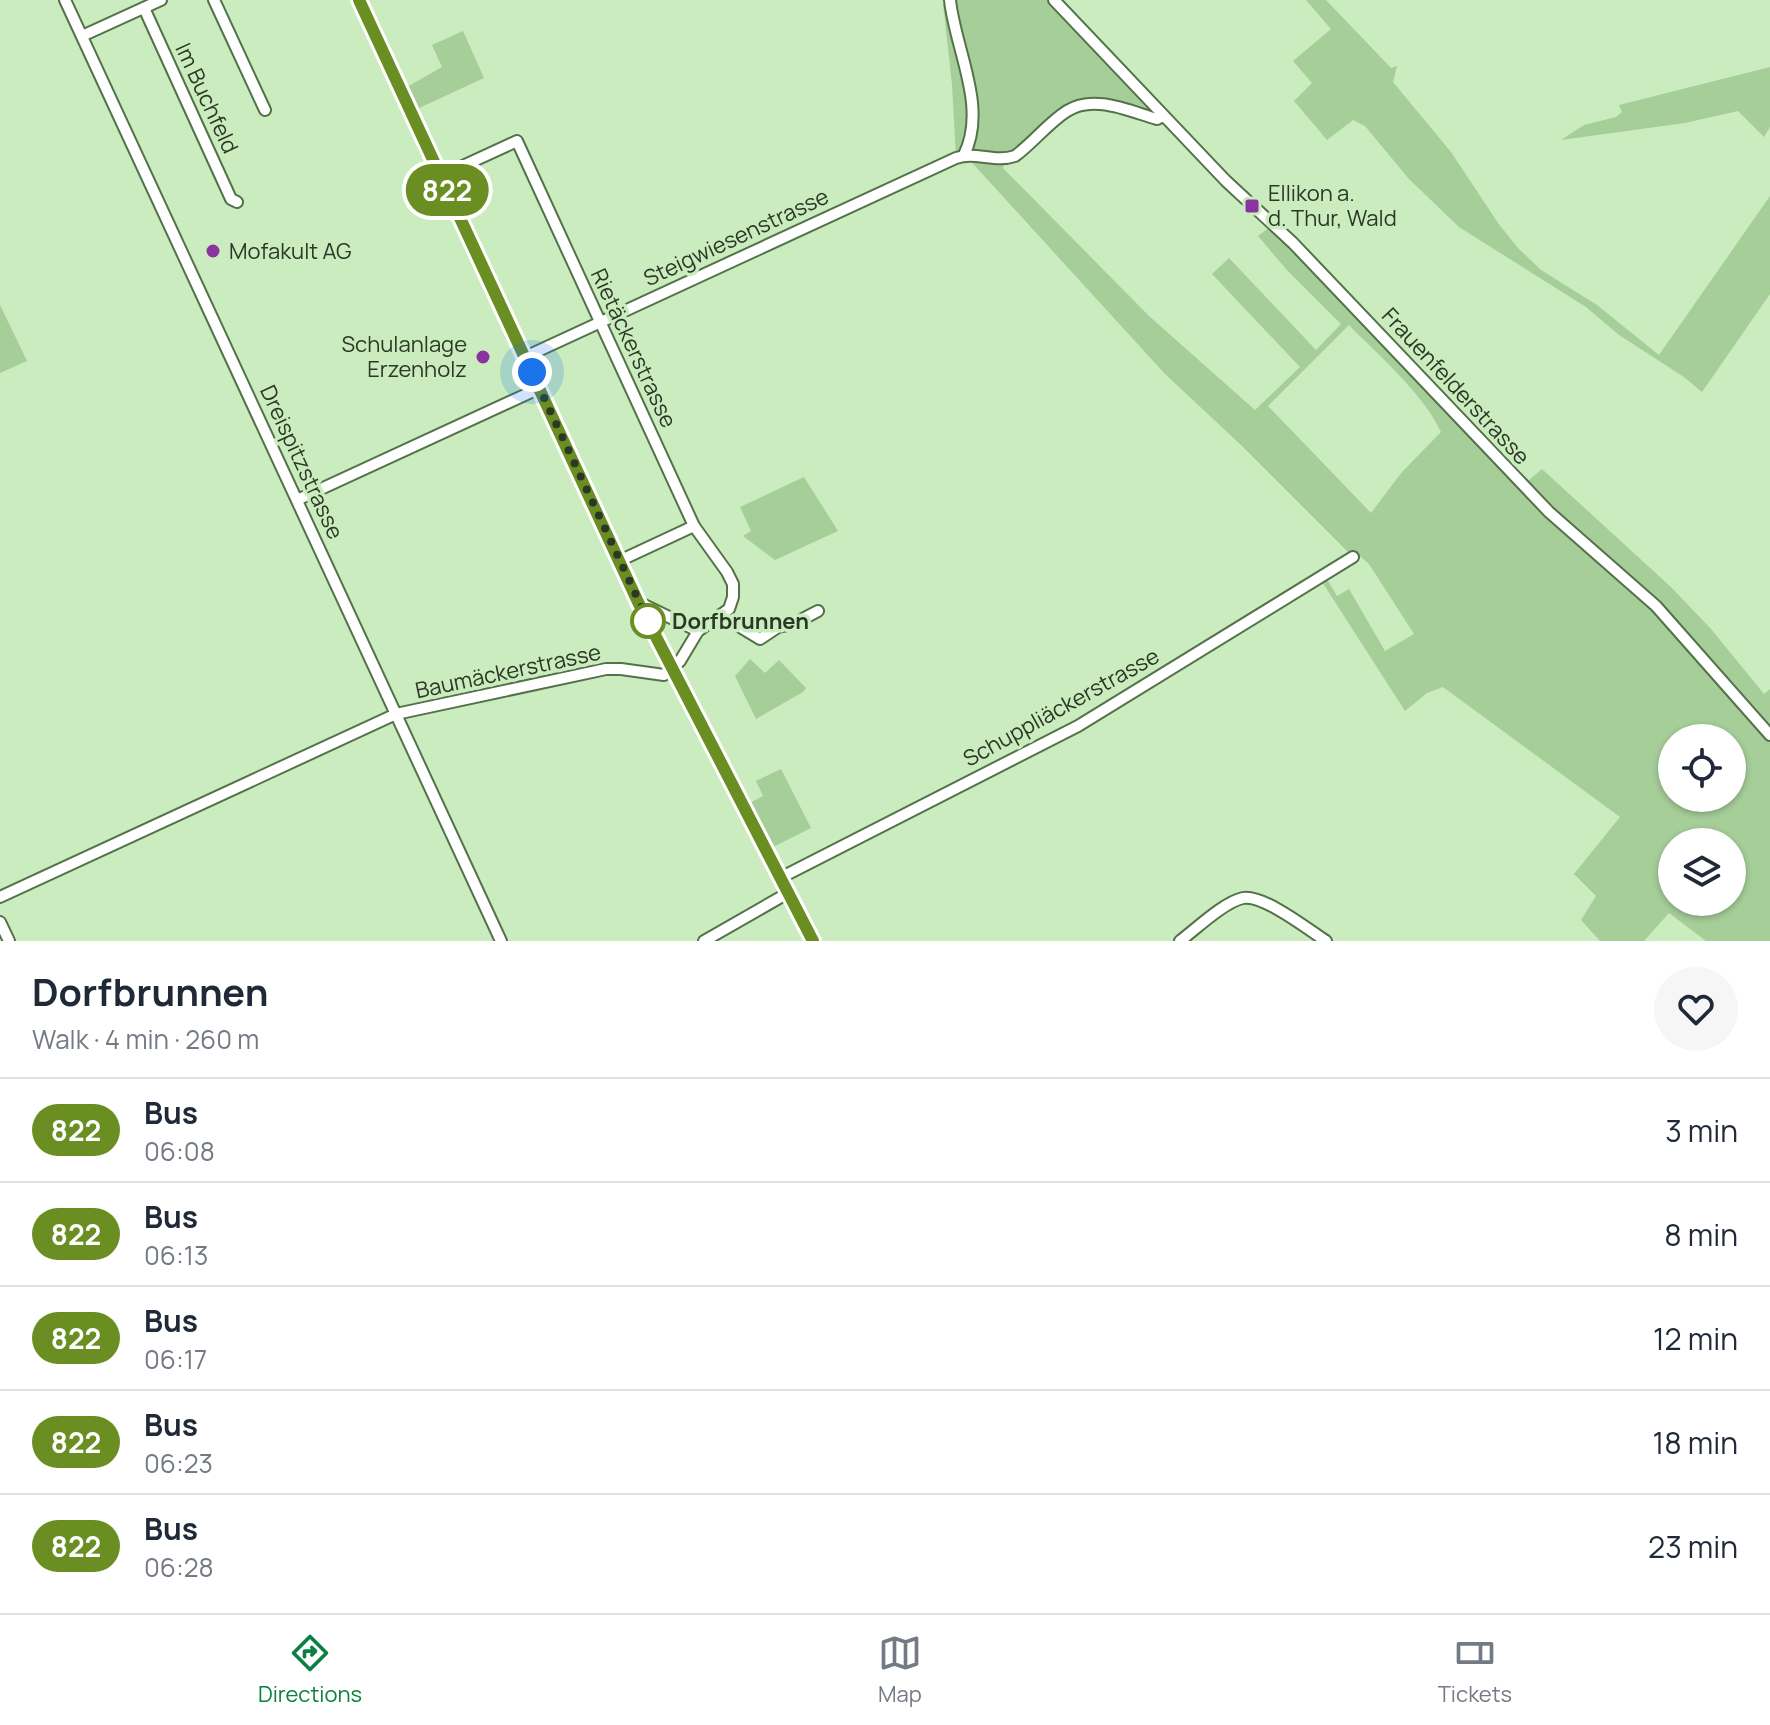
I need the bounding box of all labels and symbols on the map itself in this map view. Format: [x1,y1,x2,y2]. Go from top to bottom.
street label: Im Buchfeld [168,38,246,158]
line badge: 822 [401,164,493,216]
place label: Ellikon a. d. Thur, Wald [1268,178,1397,233]
street label: Steigwiesenstrasse [639,181,834,293]
marker: Ellikon a. d. Thur, Wald [1243,197,1261,215]
place label: Mofakult AG [229,236,352,266]
marker: Mofakult AG [204,242,222,260]
street label: Rietäckerstrasse [584,264,684,432]
street label: Frauenfelderstrasse [1375,301,1537,471]
place label: Schulanlage Erzenholz [341,329,467,384]
marker: Schulanlage Erzenholz [474,348,492,366]
your location [512,352,552,392]
street label: Dreispitzstrasse [253,380,351,544]
marker: Dorfbrunnen [631,604,665,638]
place label: Dorfbrunnen [672,606,809,636]
street label: Baumäckerstrasse [412,637,604,705]
street label: Schuppliäckerstrasse [958,641,1164,773]

